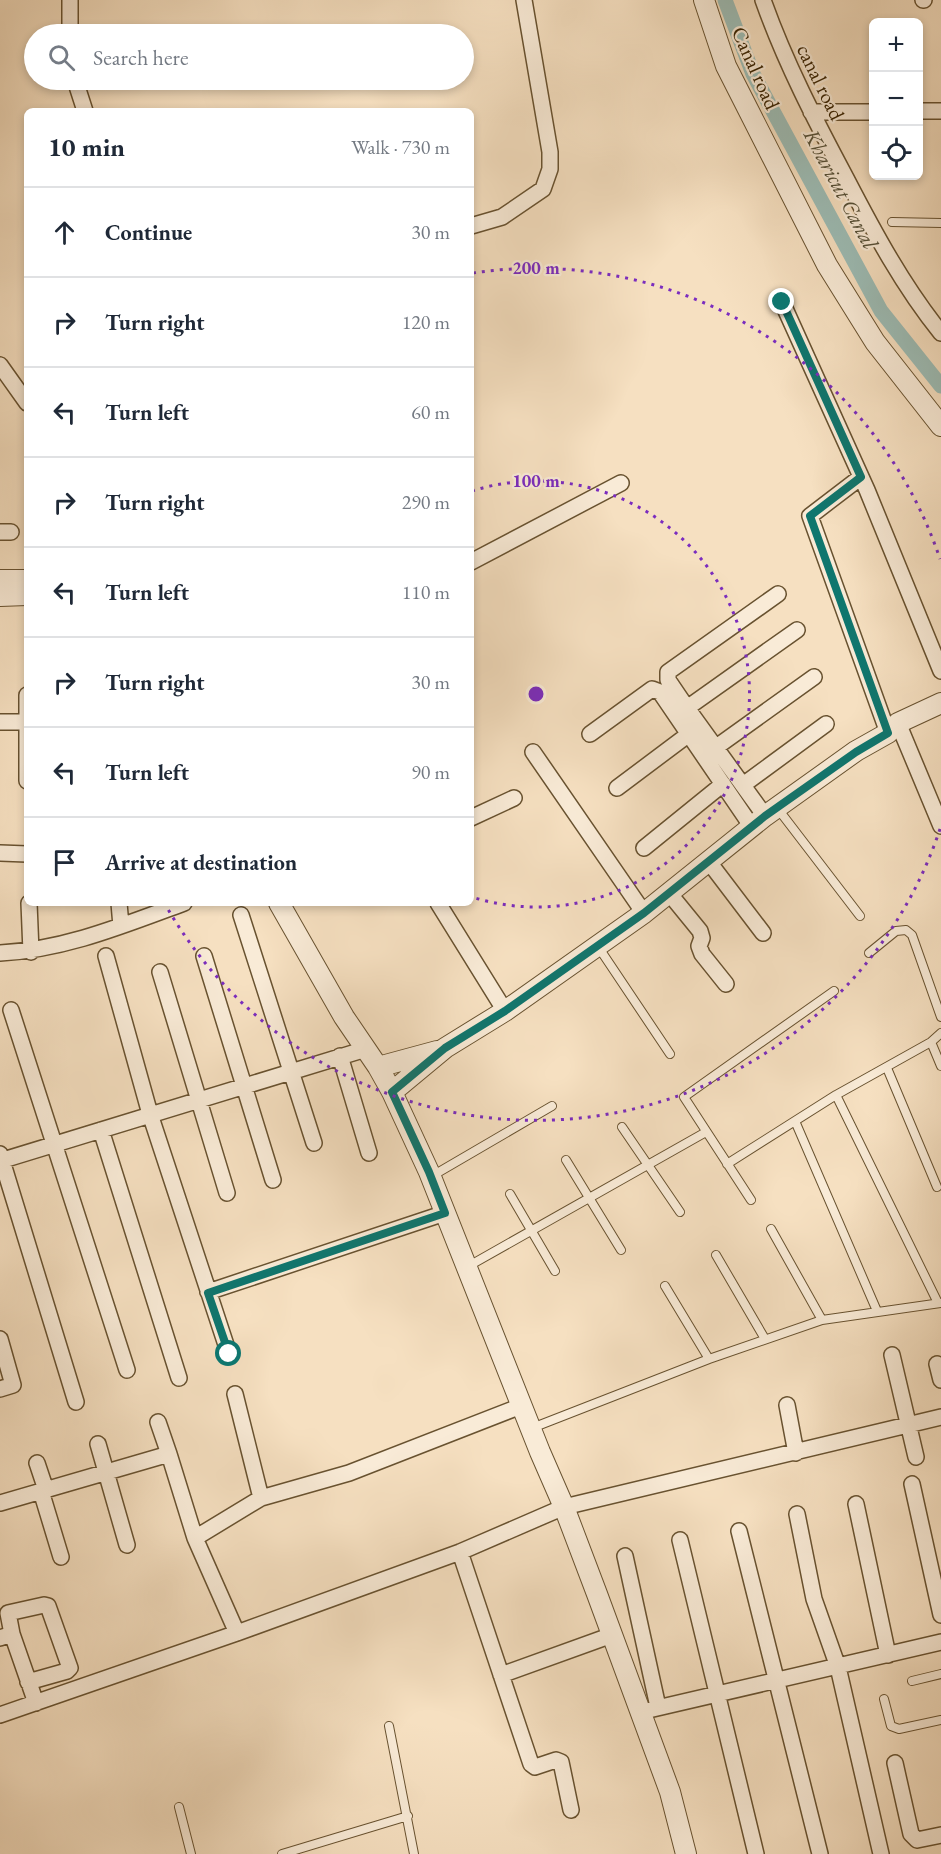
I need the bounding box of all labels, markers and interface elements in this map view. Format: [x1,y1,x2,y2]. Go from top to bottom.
map controls [869,18,923,180]
button: + [869,18,923,72]
street label: Canal road [726,22,786,114]
search box [24,24,474,90]
street label: canal road [791,40,851,125]
icon: search [45,41,78,74]
text: Search here [93,43,188,72]
button: − [869,72,923,126]
water label: Kharicut Canal [797,123,885,255]
button: locate [869,126,923,180]
text: 10 min [48,130,125,164]
text: Walk · 730 m [351,134,450,160]
icon: ahead [48,216,81,249]
text: Continue [105,218,192,247]
text: 30 m [411,219,450,245]
text: 200 m [512,256,560,279]
route end [768,288,794,314]
icon: right [48,306,81,339]
text: Turn right [105,308,204,337]
text: 120 m [402,309,450,335]
icon: left [48,396,81,429]
text: Turn left [105,398,189,427]
text: 60 m [411,399,450,425]
text: 100 m [512,469,560,492]
icon: right [48,486,81,519]
text: Turn right [105,488,204,517]
text: 290 m [402,489,450,515]
icon: left [48,576,81,609]
text: Turn left [105,578,189,607]
text: 110 m [402,579,450,605]
icon: right [48,666,81,699]
text: Turn right [105,668,204,697]
text: 30 m [411,669,450,695]
centre of rings [526,684,546,704]
icon: left [48,756,81,789]
text: Turn left [105,758,189,787]
text: 90 m [411,759,450,785]
icon: arrive [48,846,81,879]
text: Arrive at destination [105,848,297,877]
route start [215,1340,241,1366]

